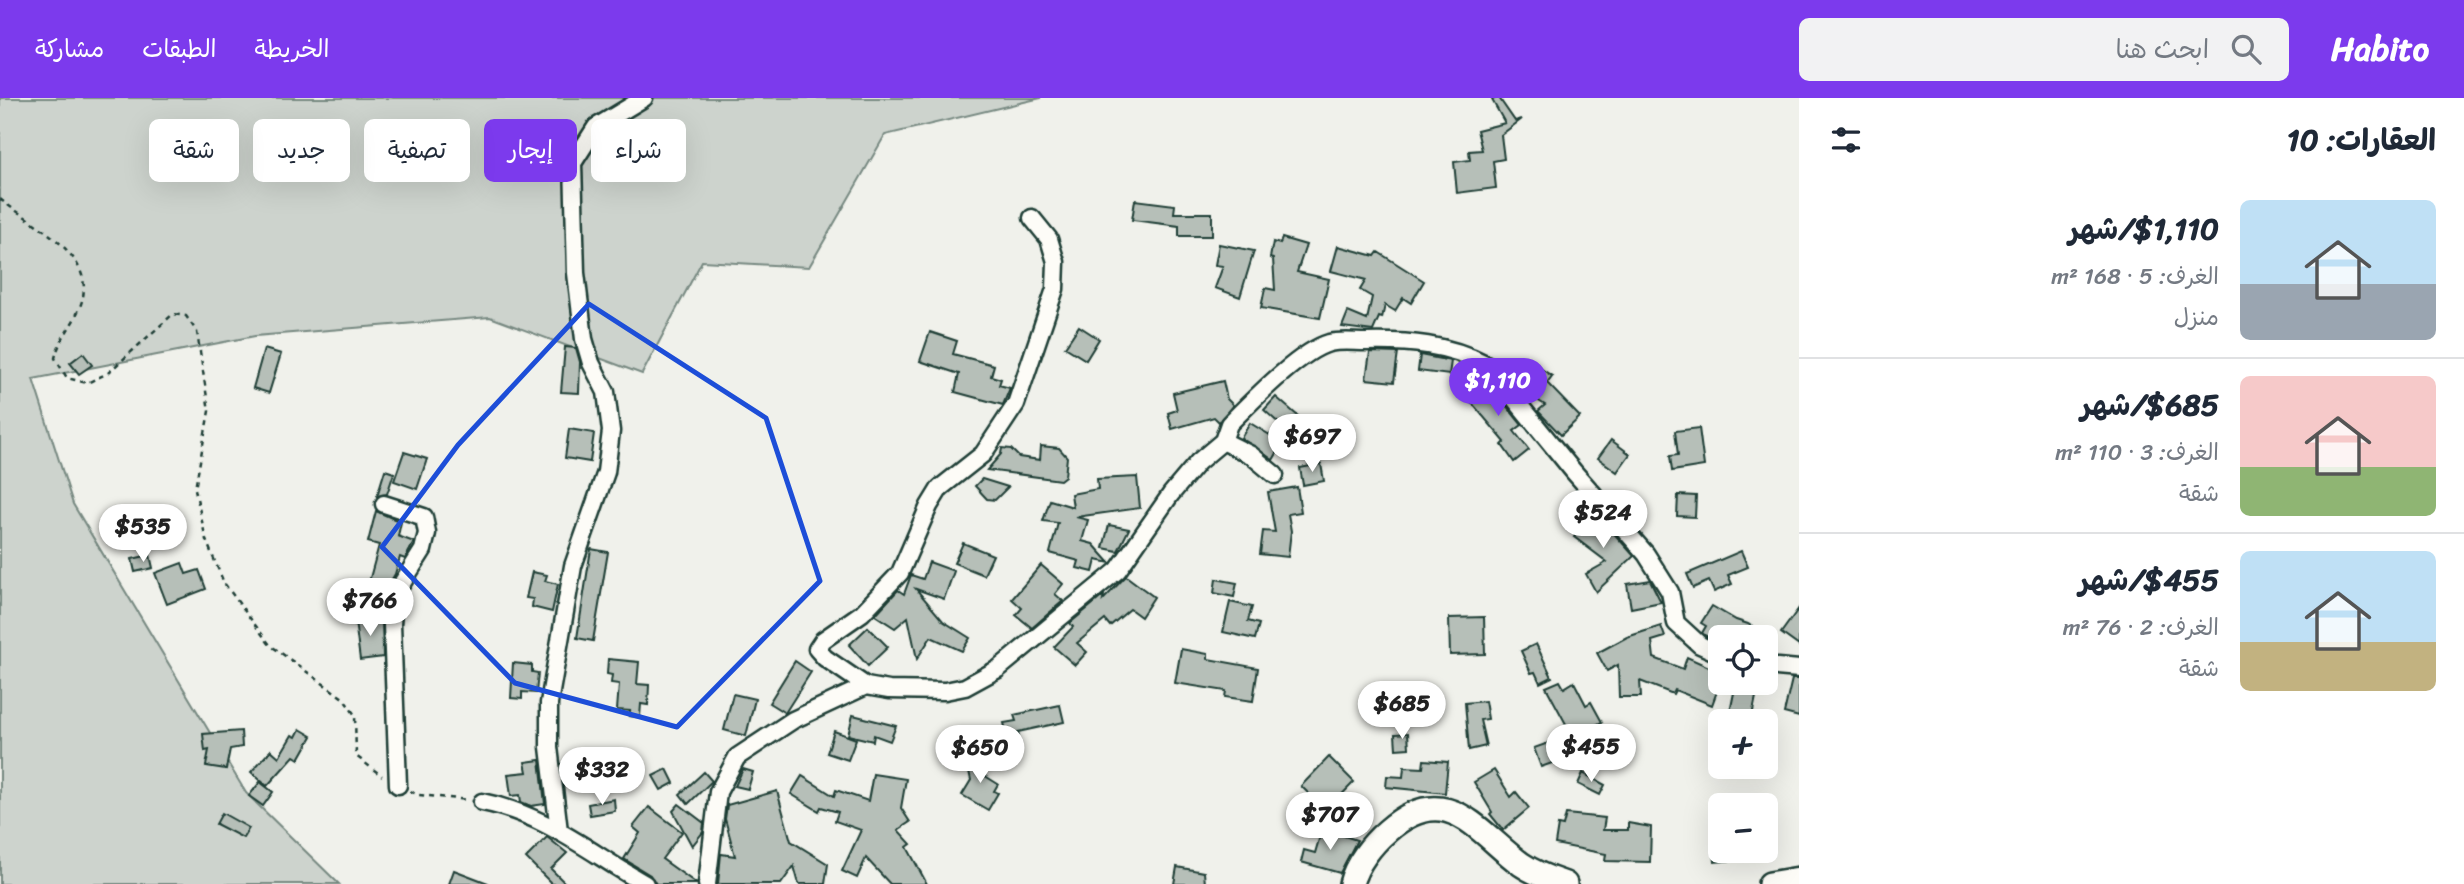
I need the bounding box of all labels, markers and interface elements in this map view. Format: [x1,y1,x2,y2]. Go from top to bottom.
search box [1799,18,2289,81]
text: Habito [2331,20,2429,78]
text: ابحث هنا [2115,26,2209,72]
text: مشاركة [35,28,104,70]
text: الطبقات [142,28,217,70]
text: الخريطة [255,28,329,70]
icon: search [2227,30,2265,68]
text: العقارات: 10 [2287,113,2436,167]
chip: شقة [149,119,239,182]
chip: جديد [253,119,350,182]
chip: تصفية [364,119,470,182]
chip: إيجار [484,119,577,182]
chip: شراء [591,119,686,182]
icon: filters [1827,121,1865,159]
text: $1,110/شهر [2068,202,2219,256]
icon: home [2296,228,2380,312]
text: الغرف: 5 · 168 m² [2051,256,2219,297]
text: منزل [2174,297,2219,338]
pin: $1,110 [1441,358,1555,418]
text: $1,110 [1465,360,1531,401]
text: $685/شهر [2081,378,2219,432]
icon: home [2296,404,2380,488]
pin: $697 [1271,414,1353,474]
text: $697 [1284,416,1340,457]
text: الغرف: 3 · 110 m² [2055,432,2219,473]
text: شقة [2179,473,2219,514]
pin: $524 [1562,490,1644,550]
text: $524 [1574,492,1632,533]
pin: $535 [102,504,184,564]
text: $535 [115,506,171,547]
text: $455/شهر [2079,553,2219,607]
pin: $766 [329,578,411,638]
icon: home [2296,579,2380,663]
text: $766 [343,580,397,621]
text: الغرف: 2 · 76 m² [2063,607,2219,648]
map controls [1708,625,1778,863]
button: locate [1708,625,1778,695]
text: شقة [2179,648,2219,689]
pin: $685 [1361,682,1443,741]
text: $685 [1374,683,1430,724]
button: + [1708,709,1778,779]
pin: $455 [1550,724,1632,784]
pin: $650 [939,726,1021,785]
text: $455 [1562,726,1620,767]
text: $650 [951,727,1009,768]
pin: $332 [561,748,643,807]
text: $332 [575,749,629,790]
pin: $707 [1289,792,1371,852]
button: − [1708,793,1778,863]
text: $707 [1302,794,1358,835]

